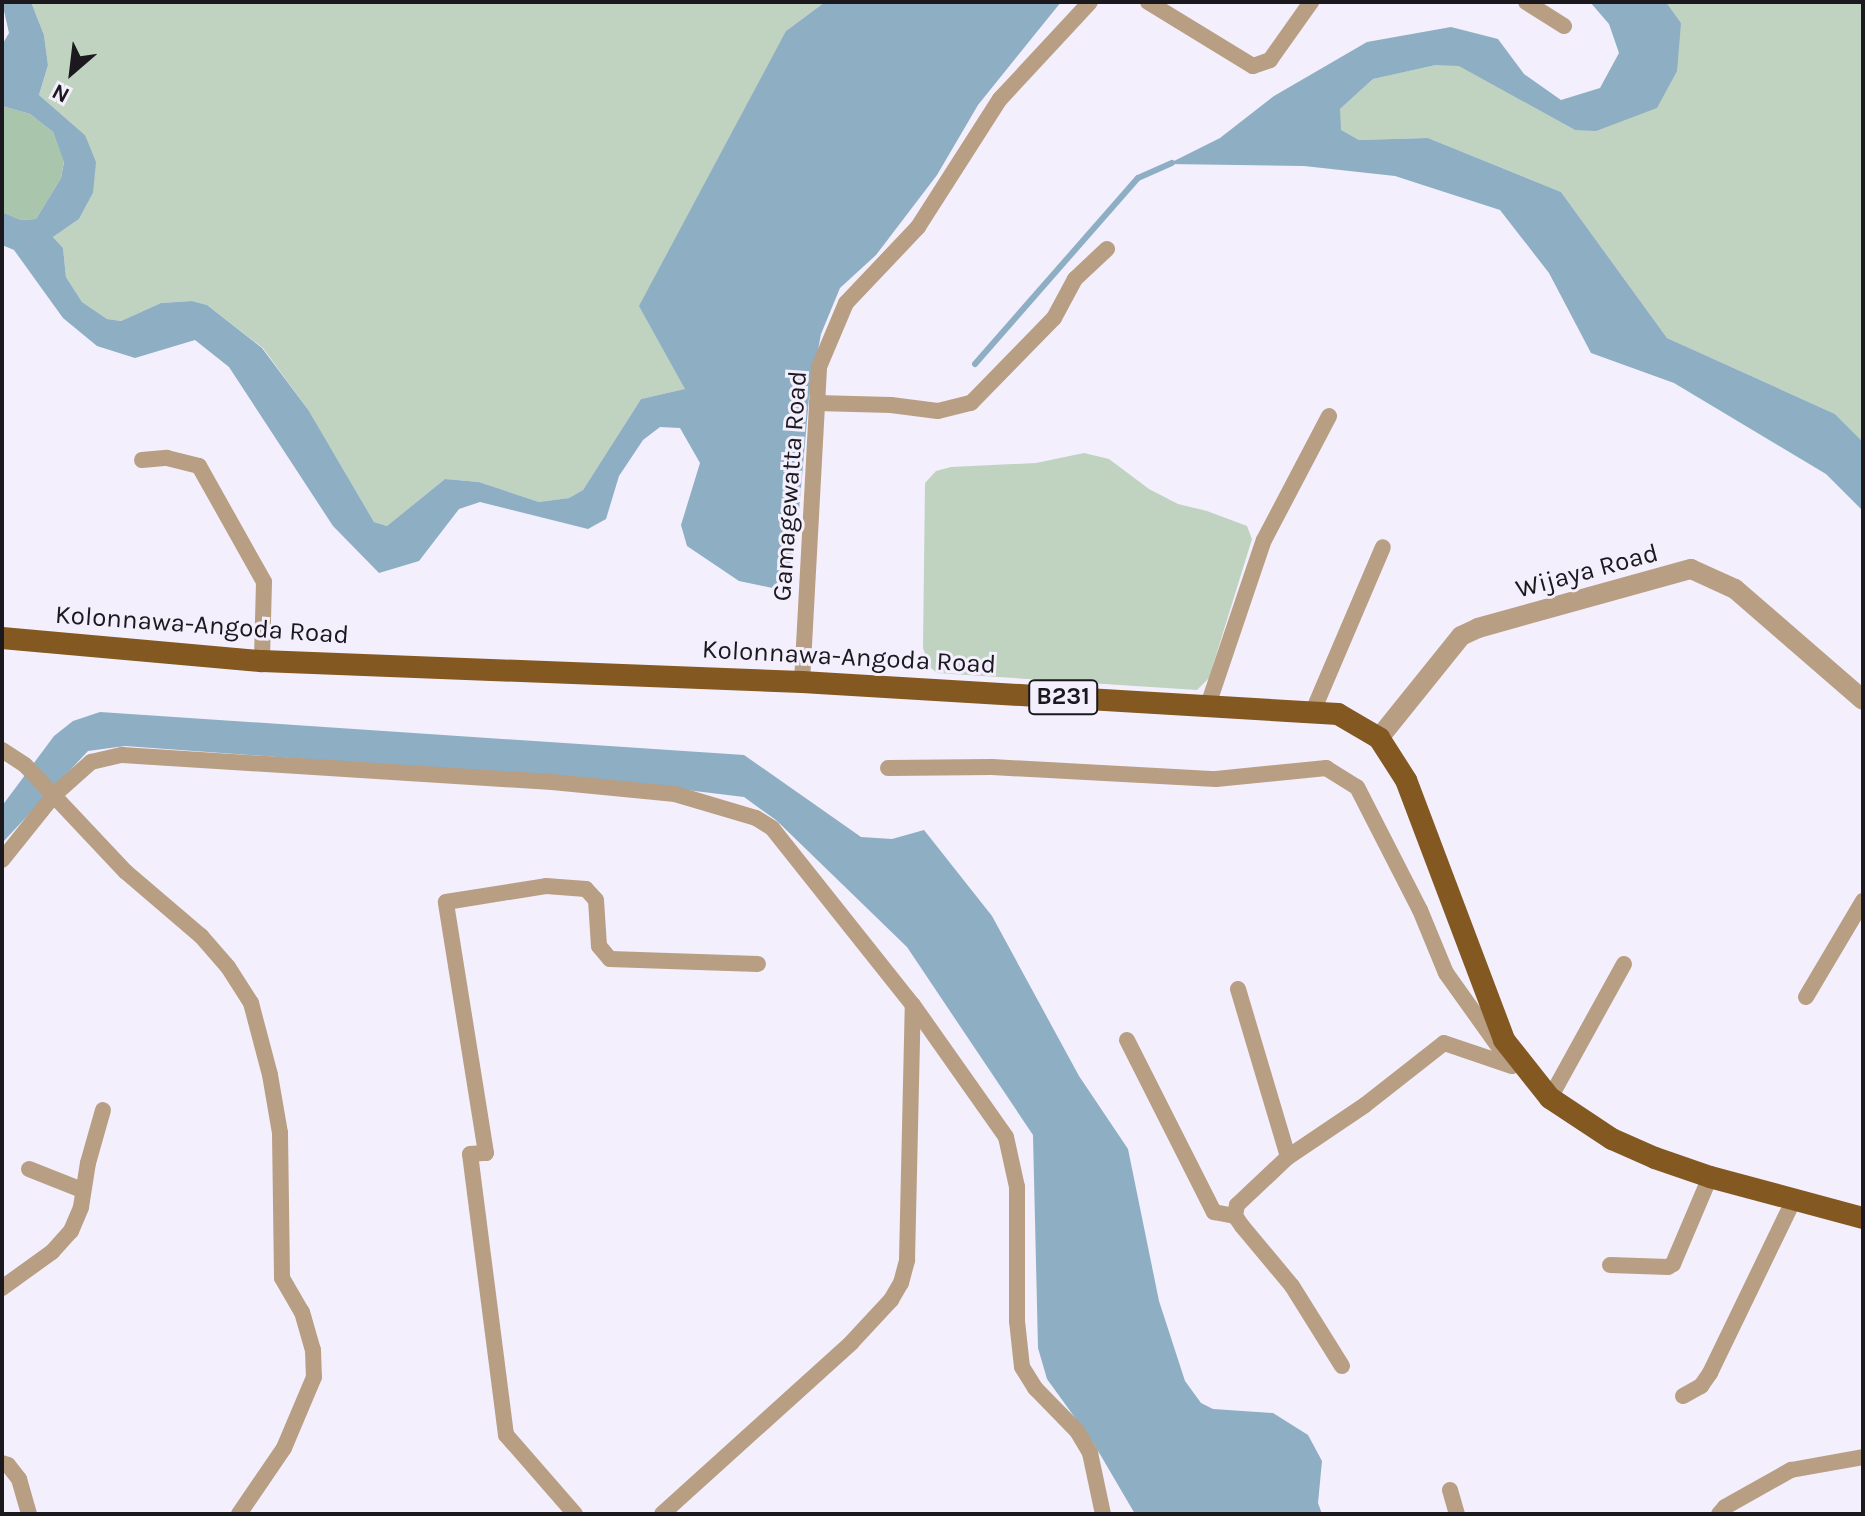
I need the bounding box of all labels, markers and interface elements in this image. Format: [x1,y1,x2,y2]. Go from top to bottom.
north arrow [32,32,112,112]
text: N [48,78,74,108]
street label: Gamagewatta Road [766,370,814,602]
street label: Wijaya Road [1512,537,1662,605]
street label: Kolonnawa-Angoda Road [54,599,350,651]
street label: Kolonnawa-Angoda Road [701,634,997,680]
road number: B231 [1027,677,1099,717]

